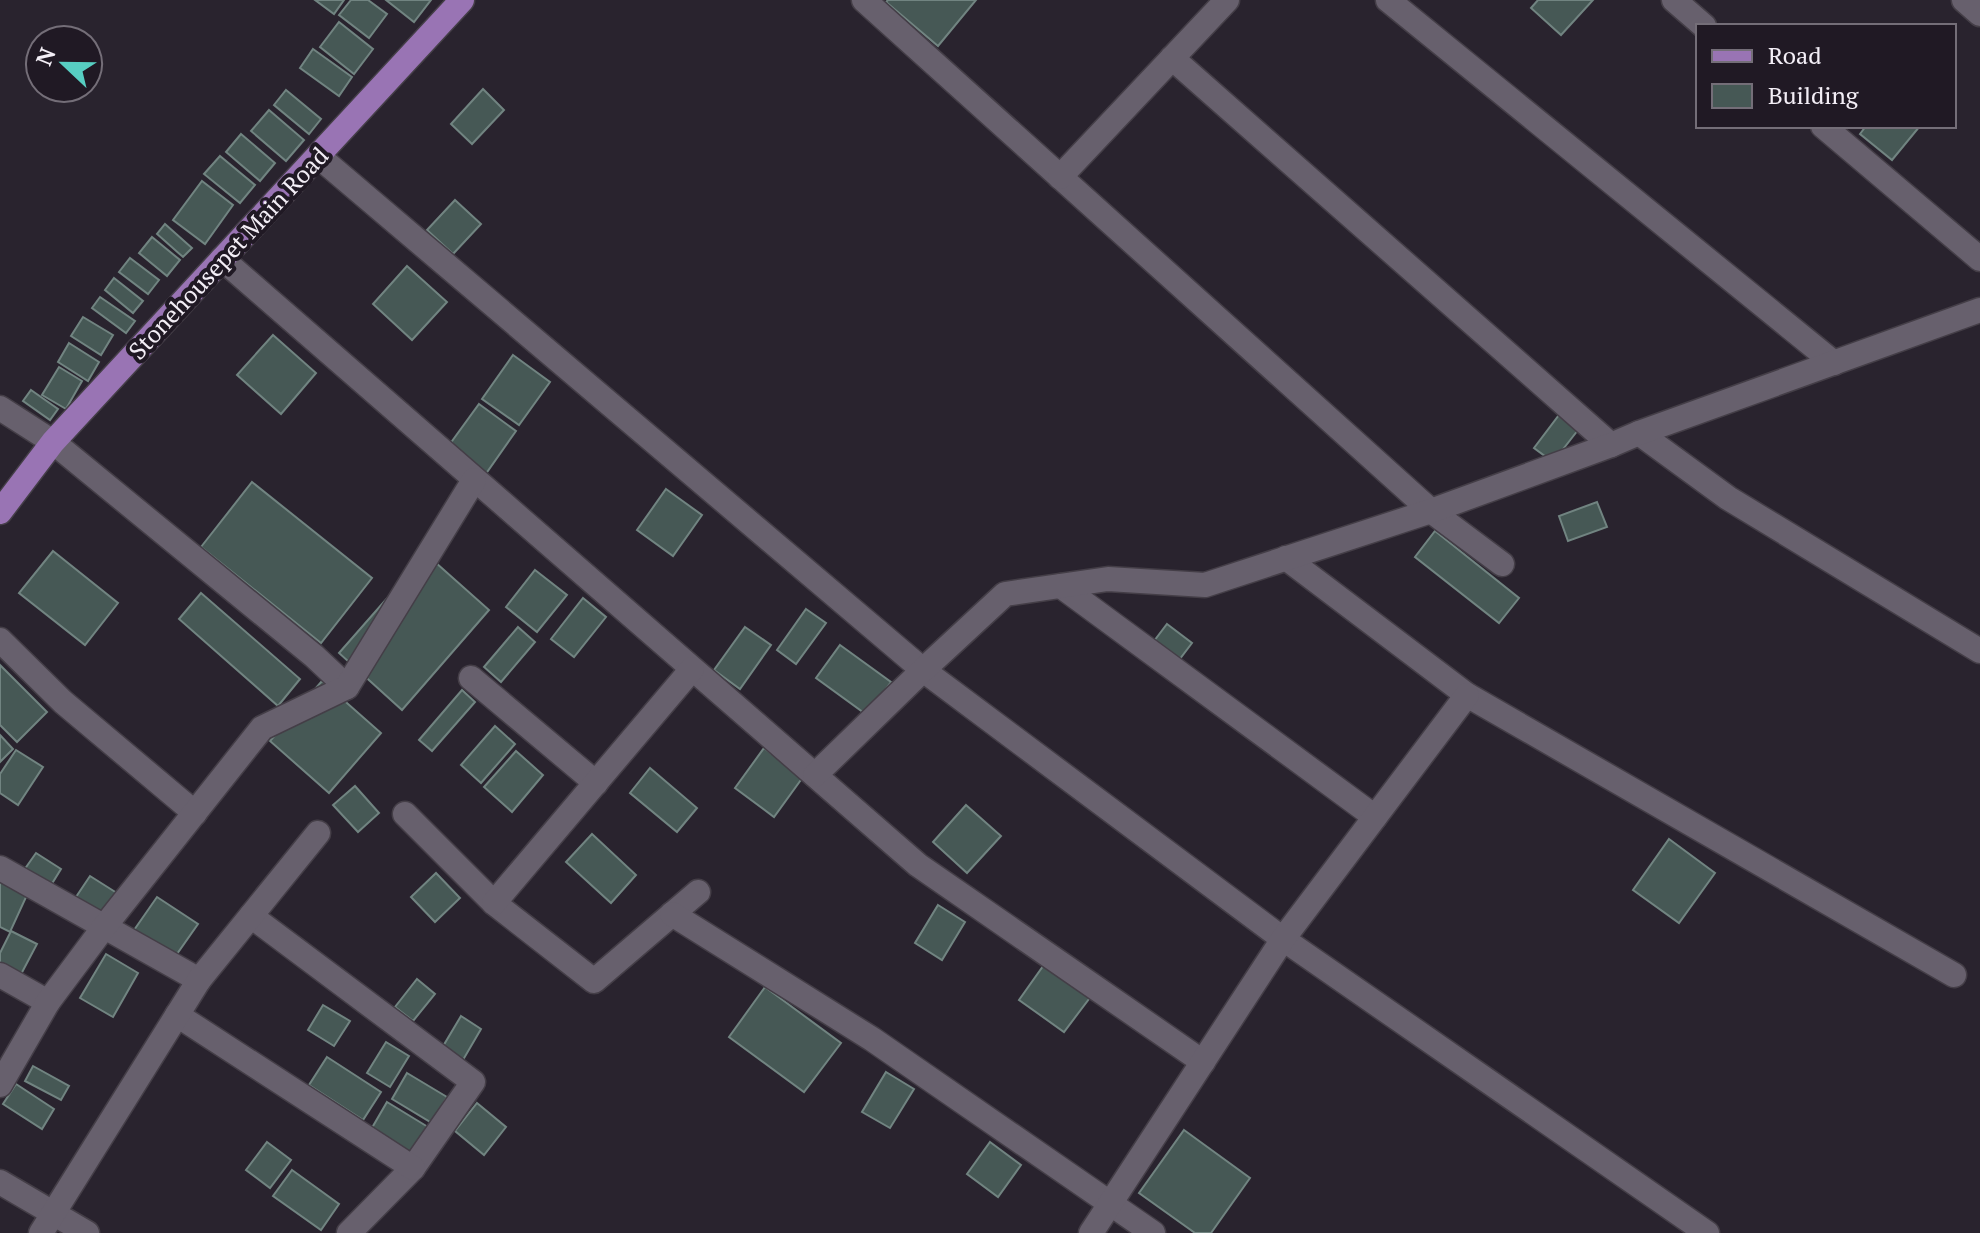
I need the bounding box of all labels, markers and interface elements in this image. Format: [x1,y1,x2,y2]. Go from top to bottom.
north arrow [24,24,104,104]
legend [1696,24,1956,128]
text: Road [1768,39,1822,71]
text: N [28,43,62,69]
text: Building [1768,79,1859,111]
street label: Stonehousepet Main Road [121,140,335,366]

